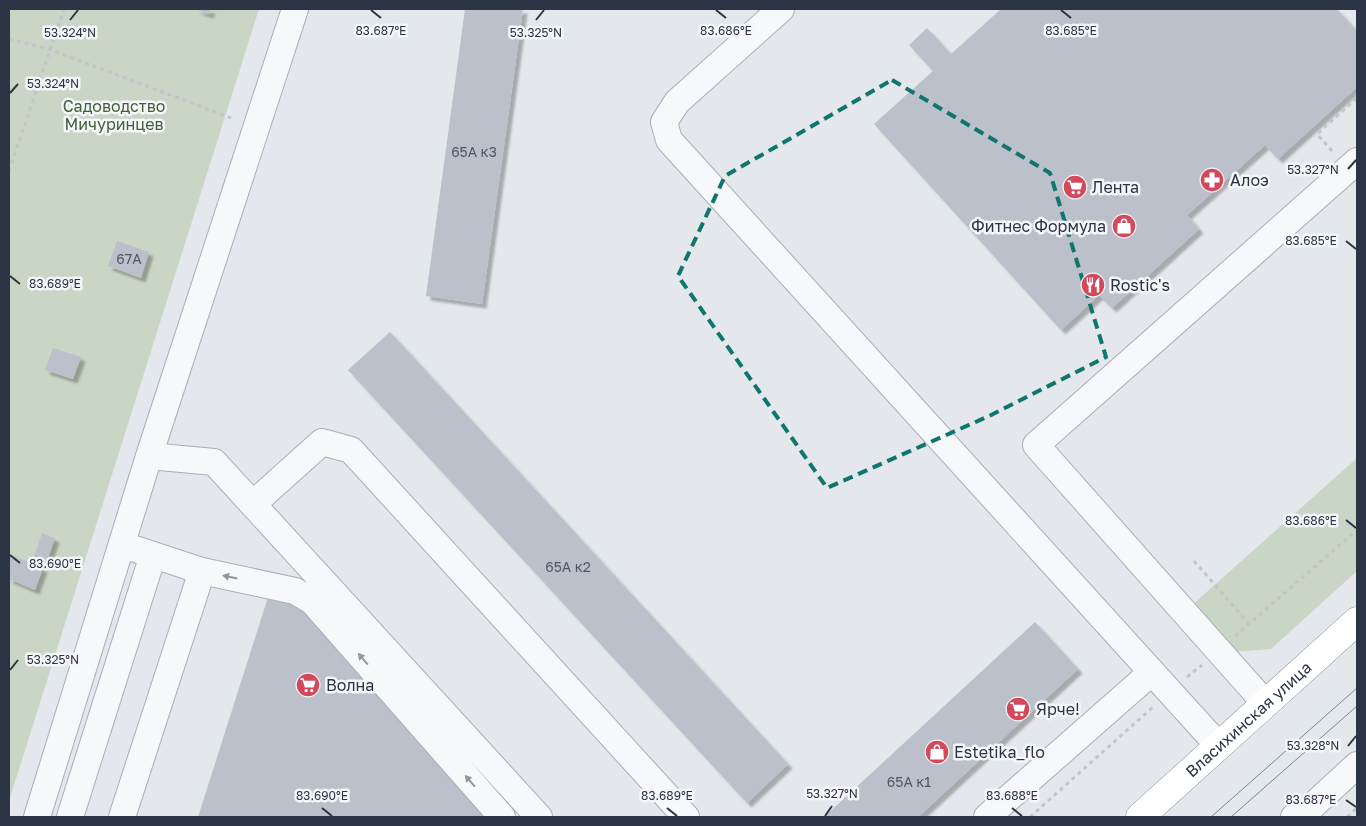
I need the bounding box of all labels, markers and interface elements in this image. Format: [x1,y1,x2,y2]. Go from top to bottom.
text: 83.687°E [356,23,406,38]
text: 83.686°E [700,23,752,38]
text: 83.685°E [1045,23,1097,38]
text: 53.324°N [44,25,96,40]
text: 53.325°N [510,25,562,40]
text: 53.324°N [27,76,79,91]
park label: Садоводство Мичуринцев [63,96,165,134]
house number: 65А к3 [451,143,497,160]
text: 53.327°N [1287,162,1339,177]
pharmacy icon: Алоэ [1199,167,1225,193]
place label: Алоэ [1230,170,1269,190]
supermarket icon: Лента [1062,174,1088,200]
place label: Лента [1092,177,1139,197]
shop icon: Фитнес Формула [1111,213,1137,239]
place label: Фитнес Формула [971,216,1106,236]
text: 83.685°E [1285,233,1337,248]
house number: 67А [116,250,142,267]
restaurant icon: Rostic's [1080,272,1106,298]
place label: Rostic's [1110,275,1170,295]
text: 83.689°E [29,276,81,291]
text: 83.686°E [1285,513,1337,528]
text: 83.690°E [29,556,81,571]
house number: 65А к2 [545,558,591,575]
one-way arrow [223,573,238,581]
text: 53.325°N [27,652,79,667]
one-way arrow [357,652,368,665]
street label: Власихинская улица [1181,657,1315,781]
supermarket icon: Волна [295,672,321,698]
place label: Волна [326,675,374,695]
supermarket icon: Ярче! [1005,696,1031,722]
place label: Ярче! [1036,699,1080,719]
text: 53.328°N [1287,738,1339,753]
shop icon: Estetika_flo [924,739,950,765]
place label: Estetika_flo [954,742,1045,762]
house number: 65А к1 [887,773,931,790]
one-way arrow [464,775,476,787]
text: 53.327°N [806,786,858,801]
text: 83.690°E [296,788,348,803]
text: 83.689°E [641,788,693,803]
text: 83.688°E [986,788,1038,803]
text: 83.687°E [1286,792,1336,807]

